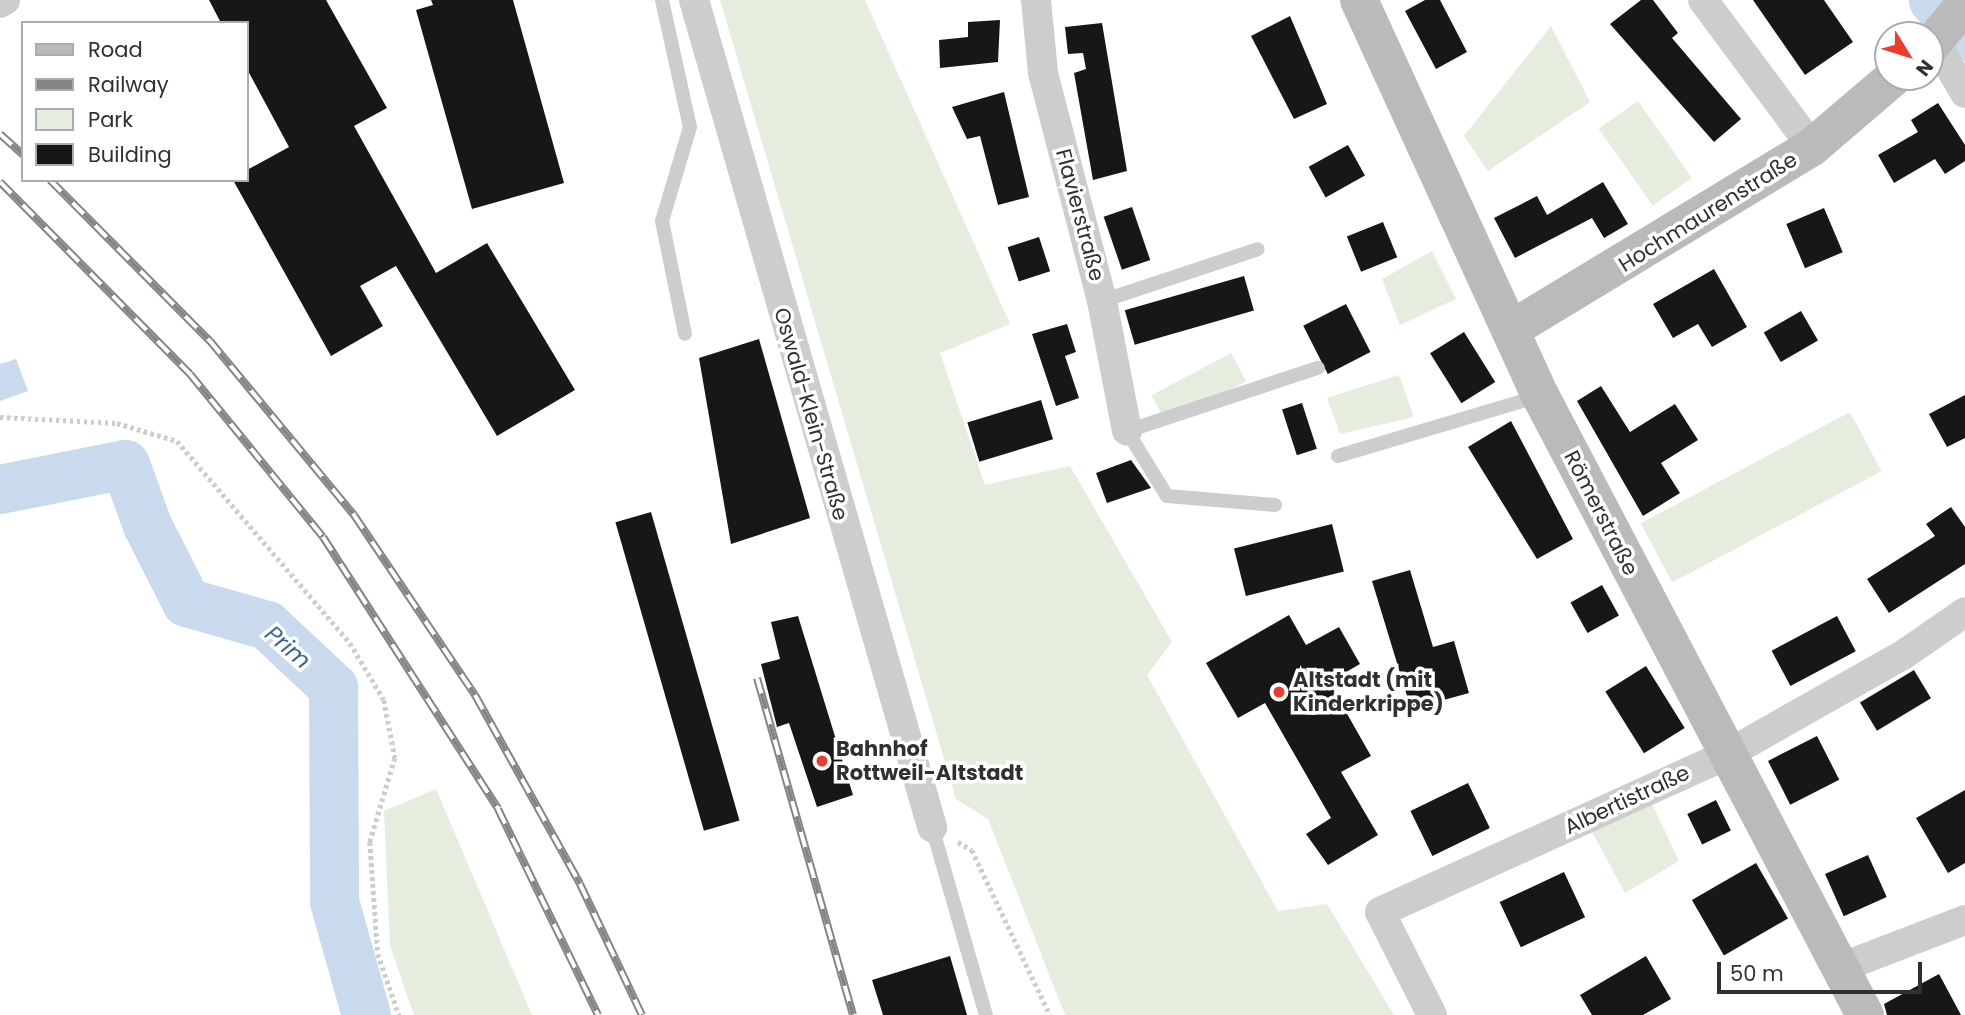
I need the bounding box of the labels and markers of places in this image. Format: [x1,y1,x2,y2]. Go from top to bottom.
place label: Altstadt (mit Kinderkrippe) [1293,667,1444,717]
marker: Altstadt (mit Kinderkrippe) [1271,684,1287,700]
place label: Bahnhof Rottweil-Altstadt [836,736,1023,786]
marker: Bahnhof Rottweil-Altstadt [814,753,830,769]

